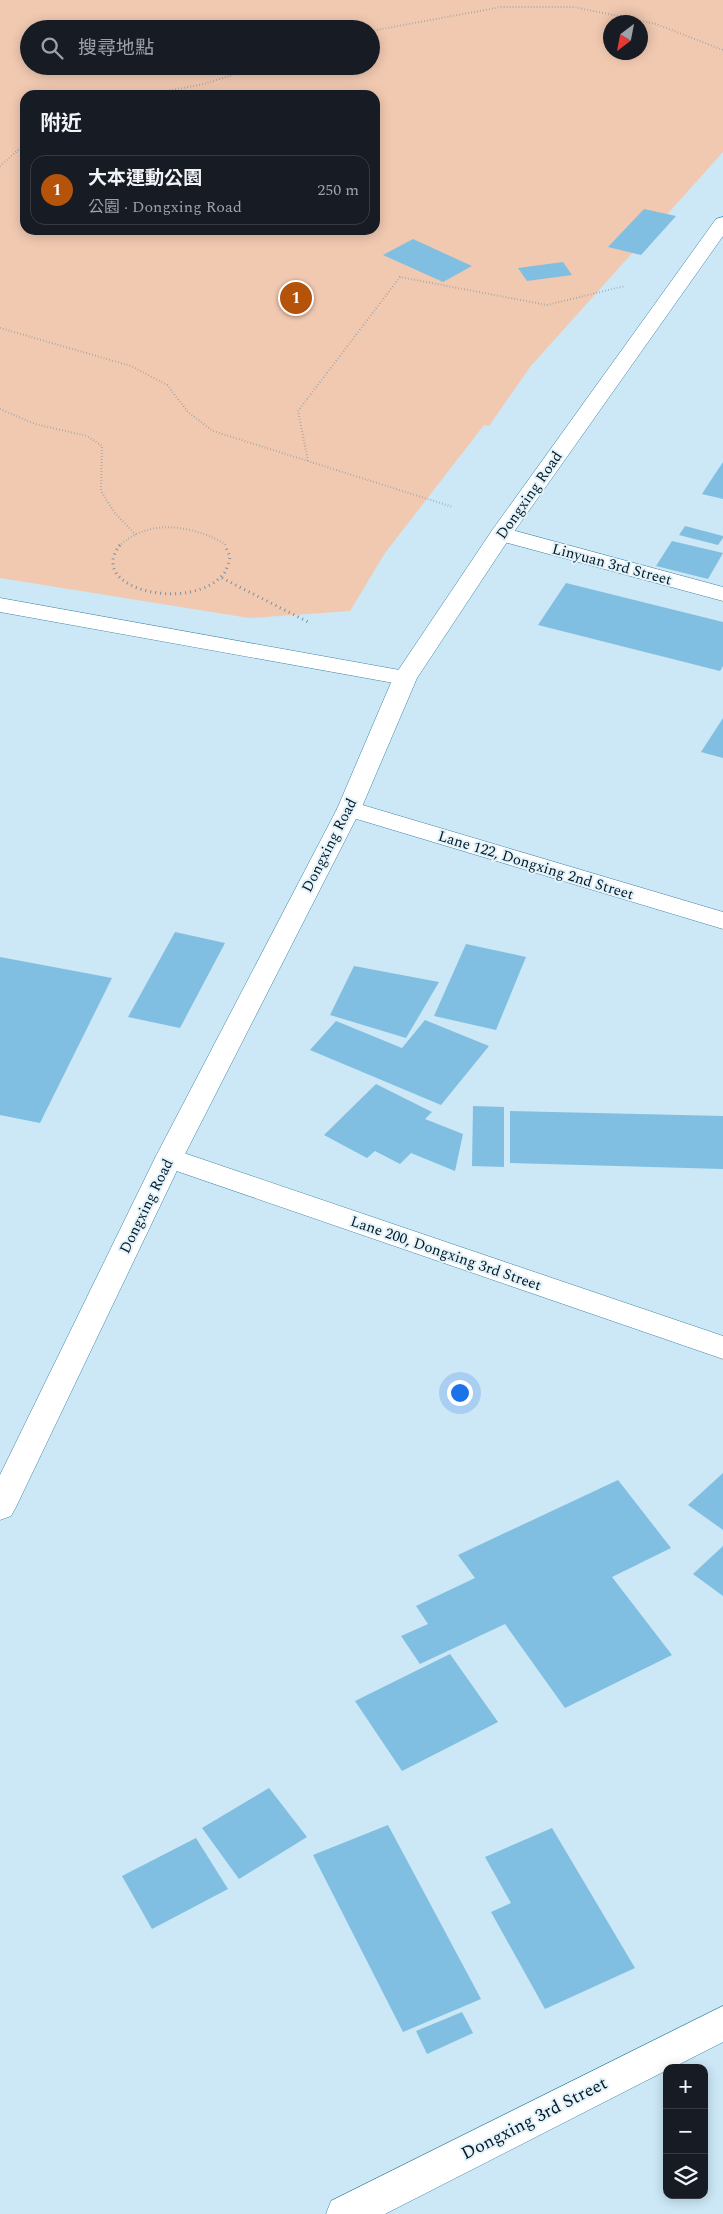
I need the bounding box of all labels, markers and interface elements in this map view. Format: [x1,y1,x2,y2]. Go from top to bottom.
north arrow [603,15,648,60]
search box [20,20,380,75]
icon: search [38,34,66,62]
text: 搜尋地點 [78,34,154,63]
text: 附近 [40,108,82,140]
text: 大本運動公園 [88,164,202,193]
text: 1 [53,178,61,202]
text: 250 m [317,178,359,202]
text: 公園 · Dongxing Road [88,195,242,219]
pin: 1 [280,279,312,317]
street label: Dongxing Road [490,447,568,544]
street label: Linyuan 3rd Street [549,537,674,592]
street label: Dongxing Road [296,794,363,896]
street label: Lane 122, Dongxing 2nd Street [435,825,636,906]
street label: Dongxing Road [114,1155,179,1258]
street label: Lane 200, Dongxing 3rd Street [347,1210,544,1297]
your location [447,1380,473,1406]
map controls [663,2064,708,2199]
button: + [663,2064,708,2109]
street label: Dongxing 3rd Street [456,2070,612,2167]
button: − [663,2109,708,2154]
button: layers [663,2154,708,2199]

